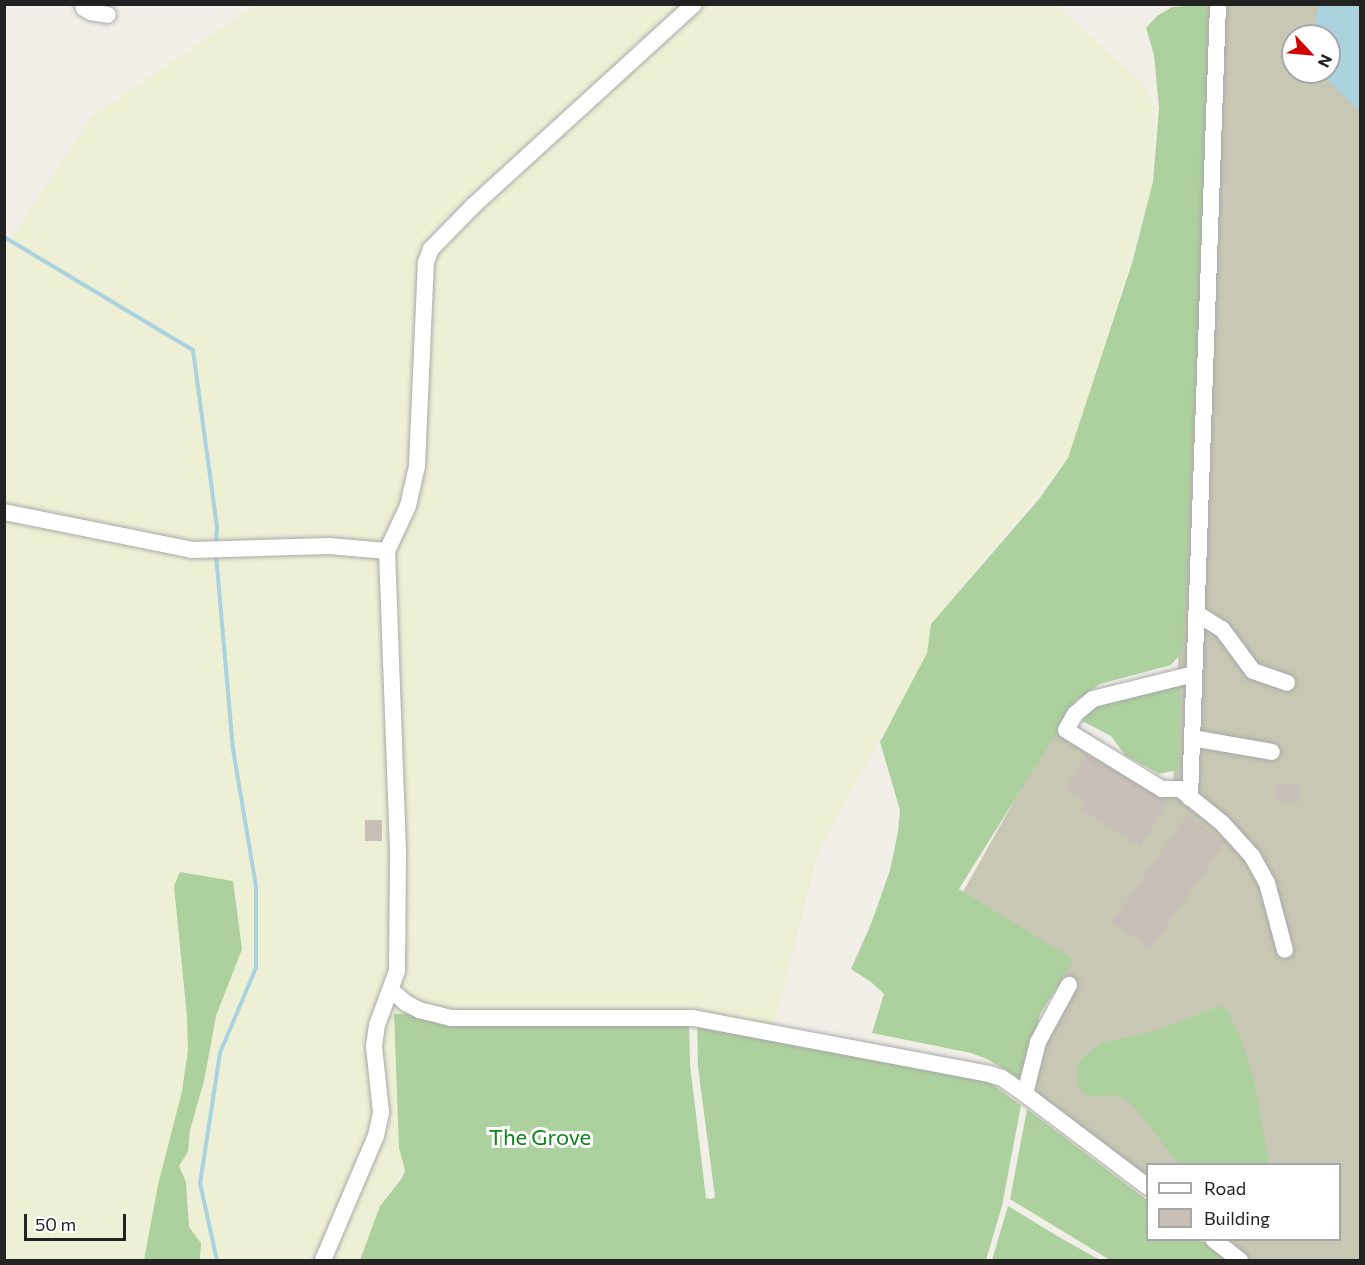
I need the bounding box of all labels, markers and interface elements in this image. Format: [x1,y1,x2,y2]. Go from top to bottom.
north arrow [1281,24,1341,84]
text: N [1315,52,1337,71]
park label: The Grove [489,1124,591,1150]
legend [1146,1163,1341,1241]
text: Road [1204,1177,1246,1199]
scale bar [27,1202,129,1240]
text: Building [1204,1207,1270,1229]
text: 50 m [35,1213,76,1235]

